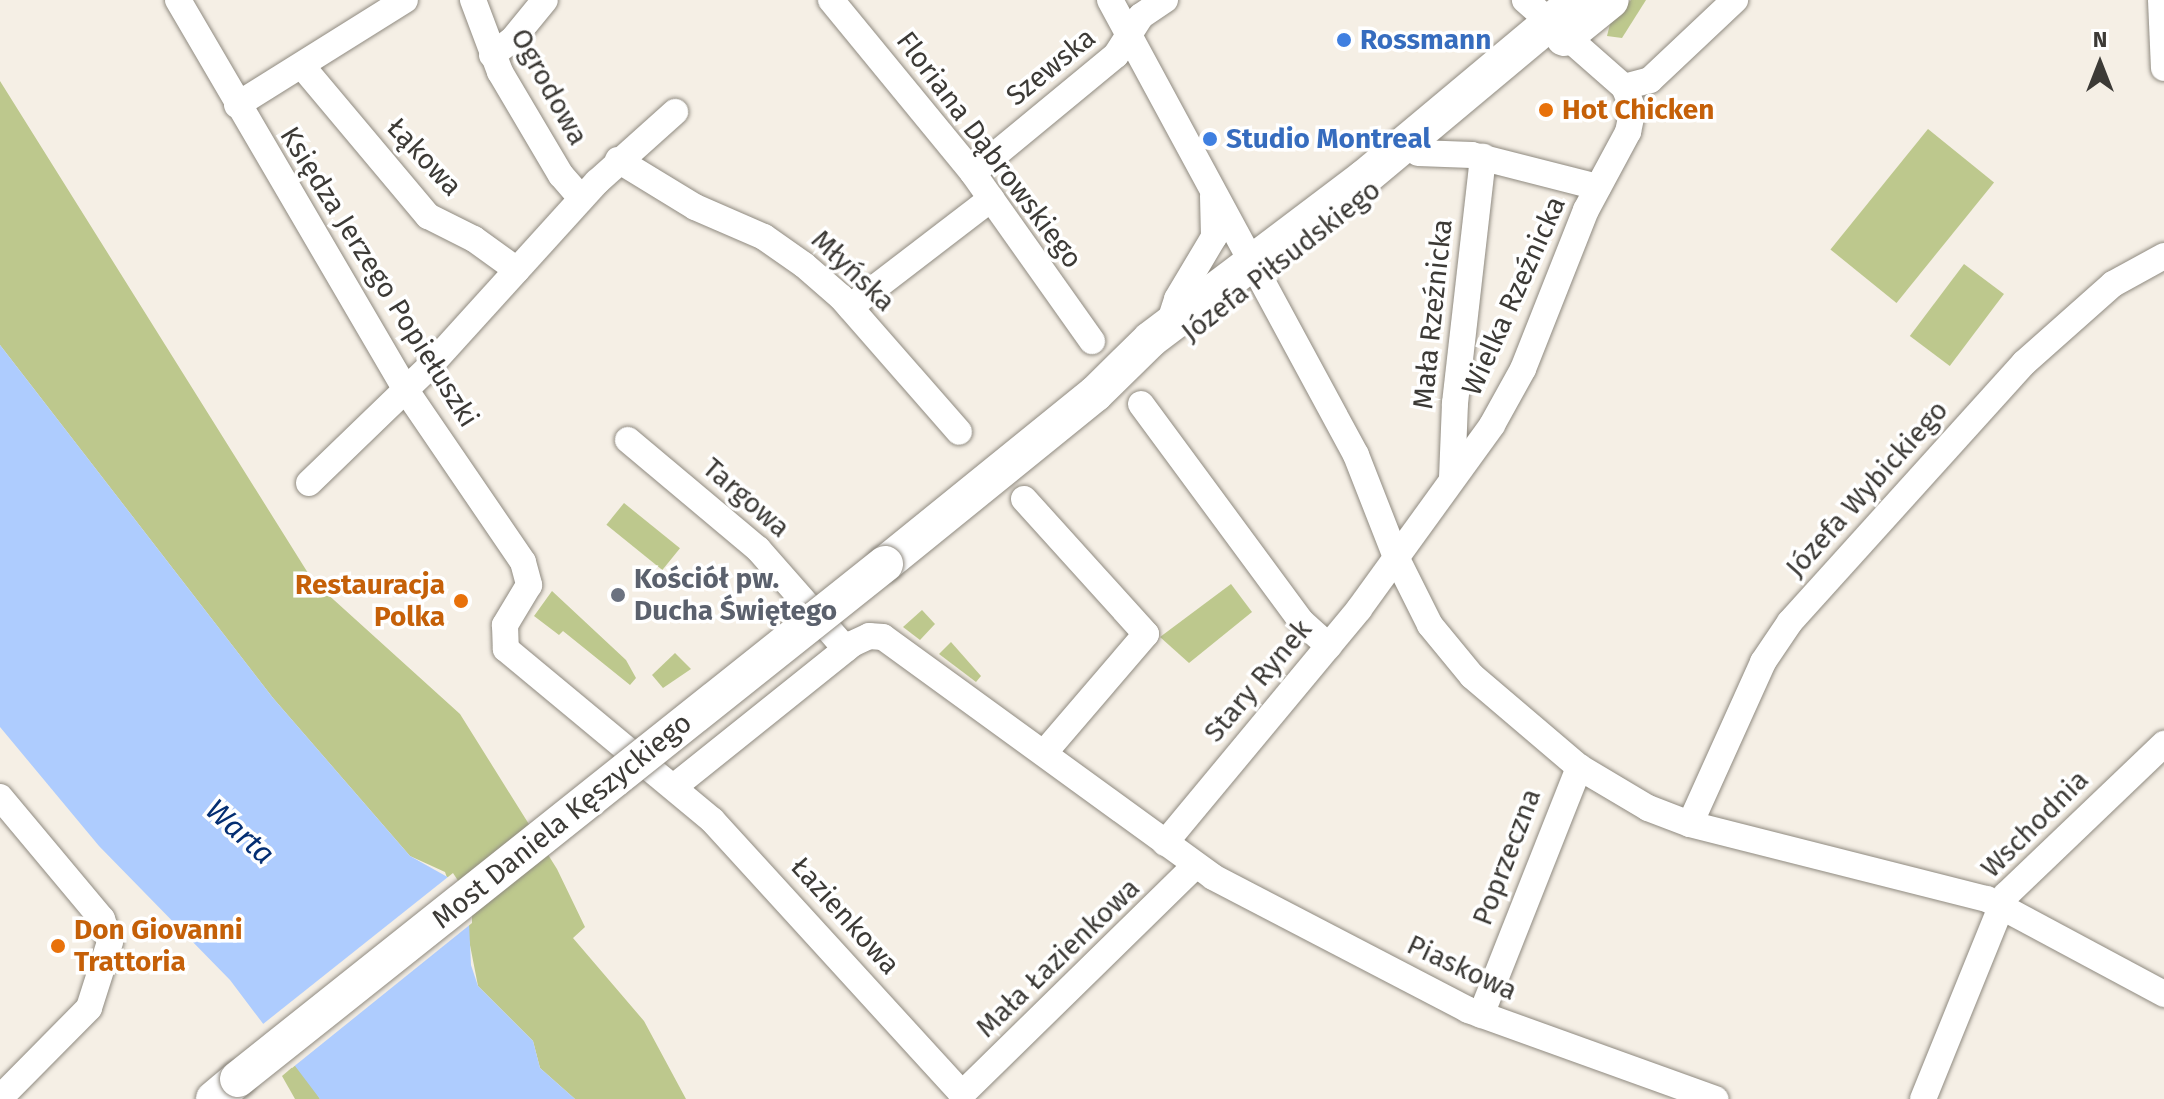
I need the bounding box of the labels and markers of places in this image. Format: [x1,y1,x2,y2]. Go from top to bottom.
place label: Rossmann [1360,23,1491,57]
marker: Rossmann [1335,31,1353,49]
place label: Hot Chicken [1562,93,1714,127]
marker: Hot Chicken [1537,101,1555,119]
place label: Studio Montreal [1226,122,1431,156]
marker: Studio Montreal [1201,130,1219,148]
place label: Kościół pw. Ducha Świętego [634,562,837,628]
place label: Restauracja Polka [295,568,445,634]
marker: Kościół pw. Ducha Świętego [609,586,627,604]
marker: Restauracja Polka [452,592,470,610]
place label: Don Giovanni Trattoria [74,913,243,979]
marker: Don Giovanni Trattoria [49,937,67,955]

